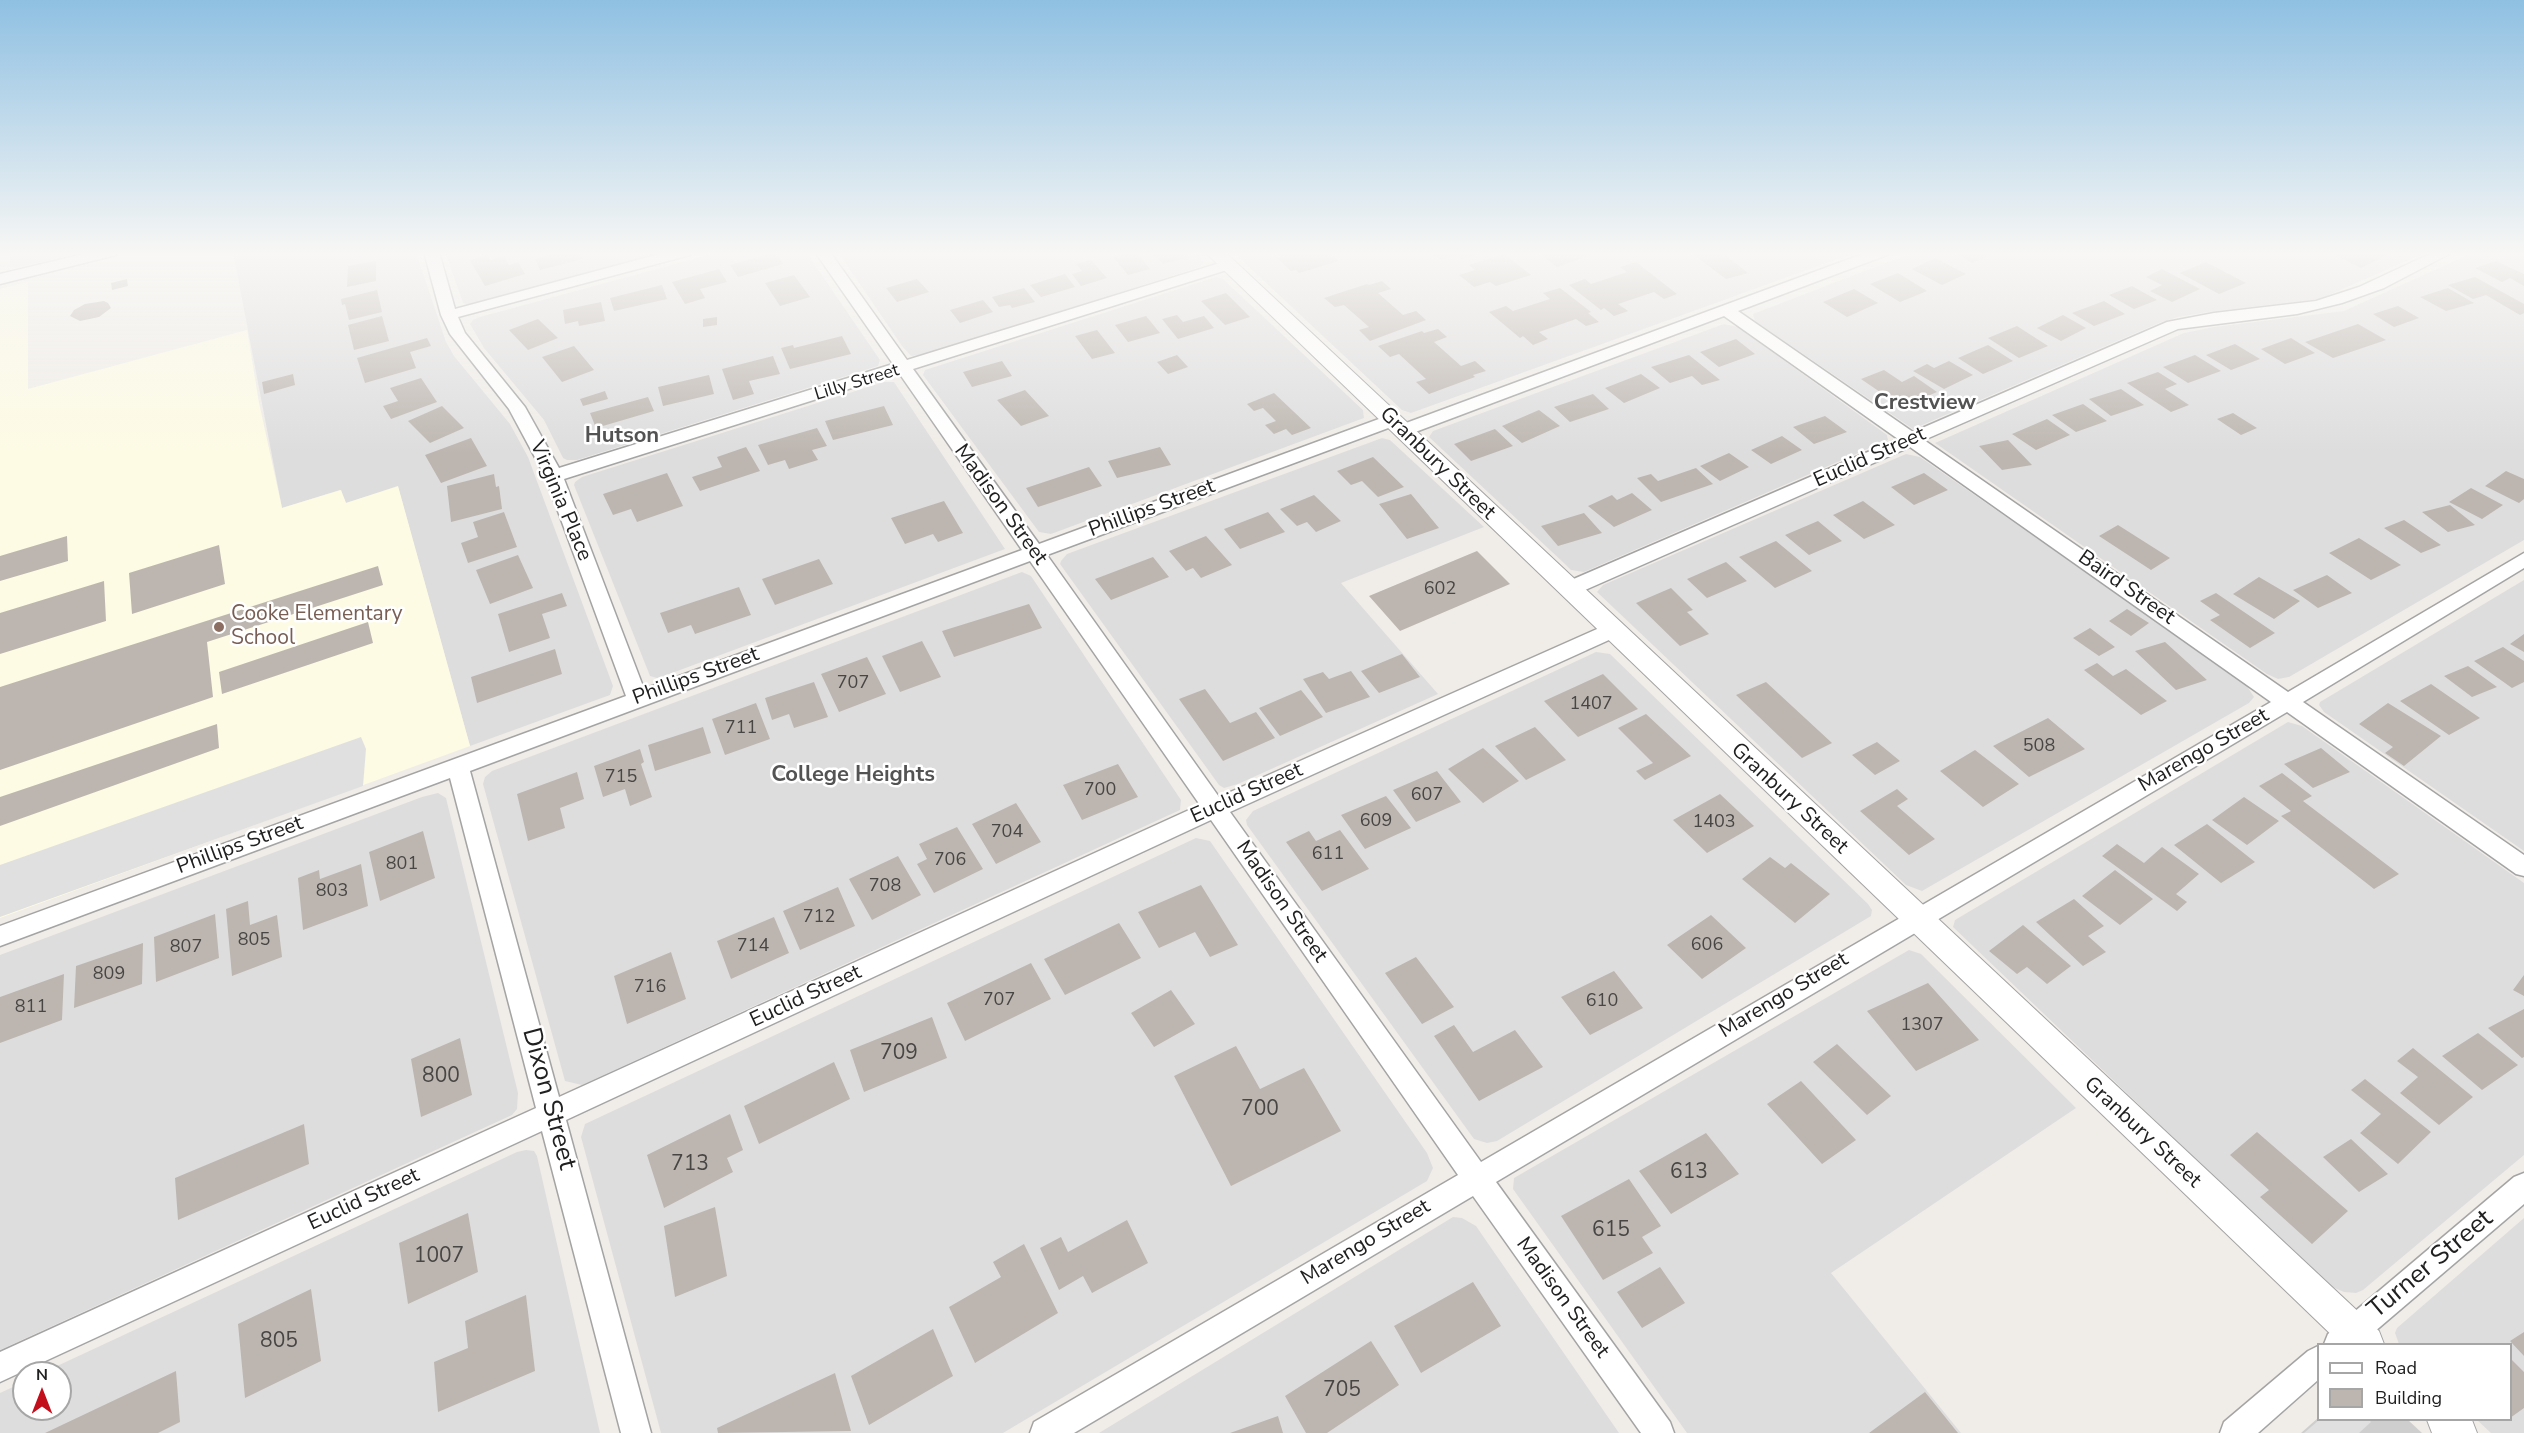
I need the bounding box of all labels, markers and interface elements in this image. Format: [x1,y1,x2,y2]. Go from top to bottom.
street label: Lilly Street [812,360,902,406]
district label: Crestview [1874,391,1976,417]
street label: Granbury Street [1374,402,1500,526]
street label: Euclid Street [1810,422,1930,494]
district label: Hutson [585,424,659,450]
street label: Virginia Place [523,437,597,565]
street label: Madison Street [948,440,1052,570]
street label: Phillips Street [1085,475,1219,543]
street label: Baird Street [2073,545,2179,631]
house number: 602 [1424,579,1456,601]
place label: Cooke Elementary School [231,602,403,652]
marker: Cooke Elementary School [212,620,226,634]
street label: Phillips Street [629,643,763,711]
house number: 707 [837,673,869,695]
house number: 1407 [1569,694,1613,716]
street label: Marengo Street [2134,704,2274,798]
house number: 711 [725,718,757,740]
house number: 508 [2023,736,2055,758]
street label: Granbury Street [1725,738,1853,860]
street label: Euclid Street [1187,758,1307,830]
district label: College Heights [771,763,935,789]
house number: 715 [605,767,637,789]
house number: 700 [1084,780,1116,802]
house number: 607 [1411,785,1443,807]
house number: 609 [1360,811,1392,833]
street label: Phillips Street [173,812,307,880]
house number: 1403 [1692,812,1736,834]
house number: 704 [991,822,1023,844]
street label: Madison Street [1230,836,1332,968]
house number: 611 [1312,844,1344,866]
house number: 706 [934,850,966,872]
house number: 801 [386,854,418,876]
house number: 708 [869,876,901,898]
house number: 803 [316,881,348,903]
house number: 712 [803,907,835,929]
house number: 805 [238,930,270,952]
house number: 606 [1691,935,1723,957]
house number: 714 [737,936,769,958]
house number: 807 [170,937,202,959]
street label: Marengo Street [1715,948,1853,1044]
street label: Euclid Street [746,960,866,1034]
house number: 809 [93,964,125,986]
house number: 716 [634,977,666,999]
house number: 707 [983,990,1015,1012]
house number: 610 [1586,991,1618,1013]
house number: 811 [15,997,47,1019]
house number: 1307 [1900,1015,1944,1037]
street label: Dixon Street [514,1025,582,1173]
house number: 709 [880,1041,918,1067]
house number: 800 [422,1064,460,1090]
street label: Granbury Street [2078,1072,2206,1194]
house number: 700 [1241,1097,1279,1123]
house number: 713 [671,1152,709,1178]
house number: 613 [1670,1160,1708,1186]
street label: Euclid Street [304,1163,424,1237]
street label: Marengo Street [1297,1195,1435,1291]
street label: Turner Street [2362,1204,2500,1326]
house number: 615 [1592,1218,1630,1244]
street label: Madison Street [1510,1233,1614,1363]
house number: 1007 [414,1244,464,1270]
house number: 805 [260,1329,298,1355]
legend [2317,1343,2512,1421]
text: Road [2375,1356,2417,1380]
north arrow [12,1361,72,1421]
text: N [36,1364,48,1386]
house number: 705 [1323,1378,1361,1404]
text: Building [2375,1386,2442,1410]

